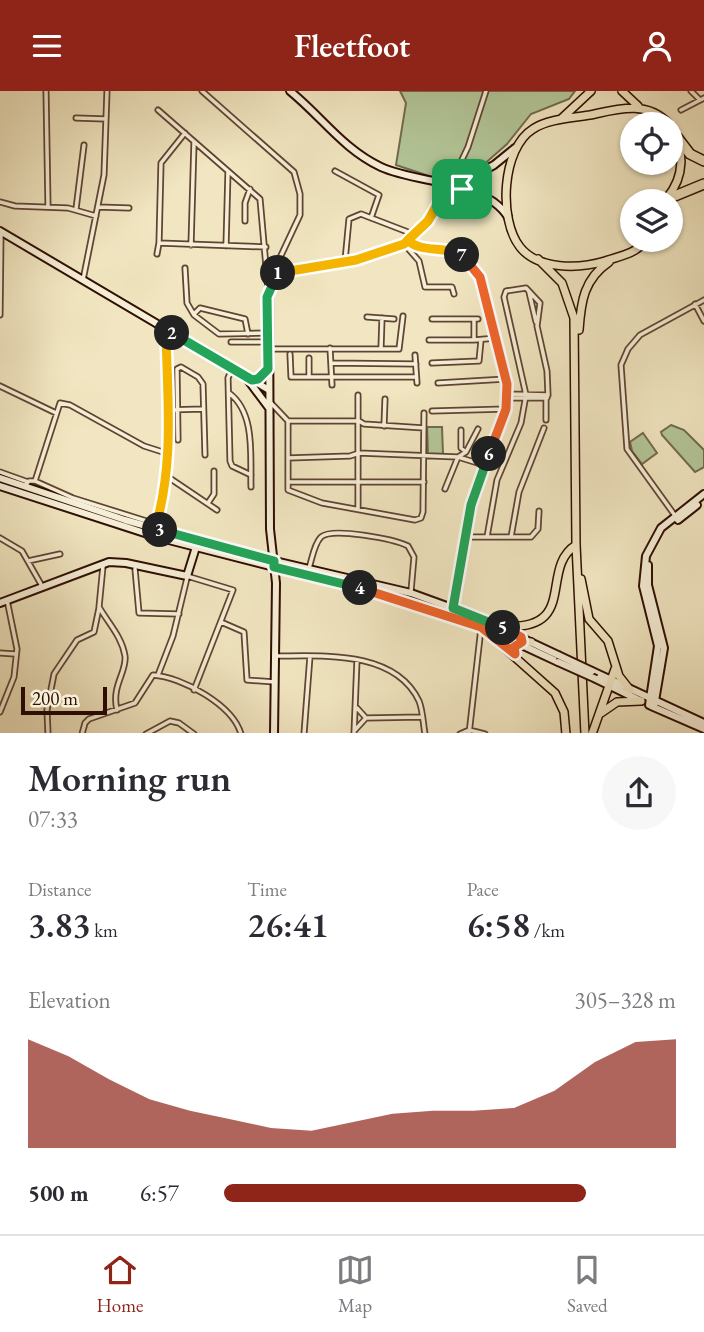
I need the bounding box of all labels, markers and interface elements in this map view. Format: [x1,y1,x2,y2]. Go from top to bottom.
text: Fleetfoot [294,25,410,67]
icon: menu [28,27,66,65]
icon: person [638,27,676,65]
map controls [620,112,683,252]
button: locate [620,112,683,175]
pin [432,159,492,219]
icon: arrive [443,170,481,208]
button: layers [620,189,683,252]
pin: 7 [444,237,480,273]
text: 7 [456,242,467,267]
pin: 1 [260,255,296,291]
text: 1 [272,260,283,285]
pin: 2 [154,315,190,351]
text: 2 [166,320,177,345]
pin: 6 [472,437,506,471]
text: 6 [483,441,494,466]
pin: 3 [142,513,178,548]
text: 3 [154,517,165,542]
pin: 4 [342,571,378,605]
text: 4 [354,575,365,600]
pin: 5 [486,611,520,645]
text: 5 [497,615,508,640]
scale bar [21,685,107,716]
text: 200 m [32,686,78,711]
text: Morning run [28,753,231,802]
button: share [602,756,676,830]
text: 07:33 [28,804,78,834]
text: Distance [28,877,91,902]
text: Time [247,877,287,902]
text: Pace [467,877,499,902]
text: 3.83 [28,902,90,947]
text: 26:41 [247,902,329,947]
text: 6:58 [467,902,530,947]
text: km [90,918,118,943]
text: /km [530,918,565,943]
text: Elevation [28,985,111,1015]
text: 305–328 m [575,985,676,1015]
text: 500 m [28,1178,89,1208]
text: 6:57 [140,1178,179,1208]
tab: Home [96,1251,143,1318]
tab: Map [336,1251,374,1318]
tab: Saved [567,1251,608,1318]

